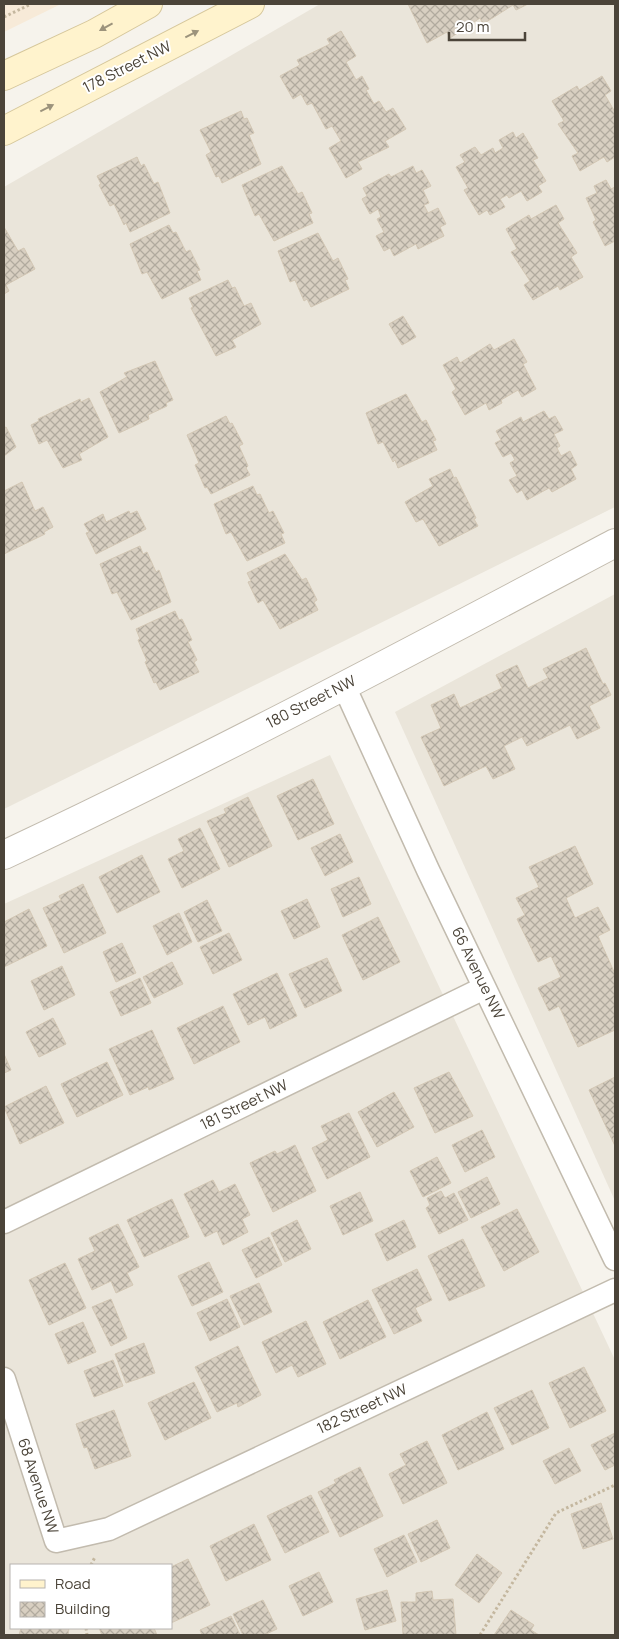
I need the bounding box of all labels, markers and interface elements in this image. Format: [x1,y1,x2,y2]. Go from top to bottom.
scale bar [449,10,525,42]
text: 20 m [456,16,489,37]
one-way arrow [99,23,112,32]
one-way arrow [184,30,199,38]
street label: 178 Street NW [79,35,175,98]
one-way arrow [40,104,54,112]
street label: 180 Street NW [262,670,359,733]
street label: 66 Avenue NW [447,923,510,1022]
street label: 181 Street NW [197,1074,291,1135]
street label: 182 Street NW [313,1378,410,1439]
street label: 68 Avenue NW [13,1435,64,1536]
legend [10,1564,172,1629]
text: Road [55,1573,91,1594]
text: Building [55,1598,110,1619]

